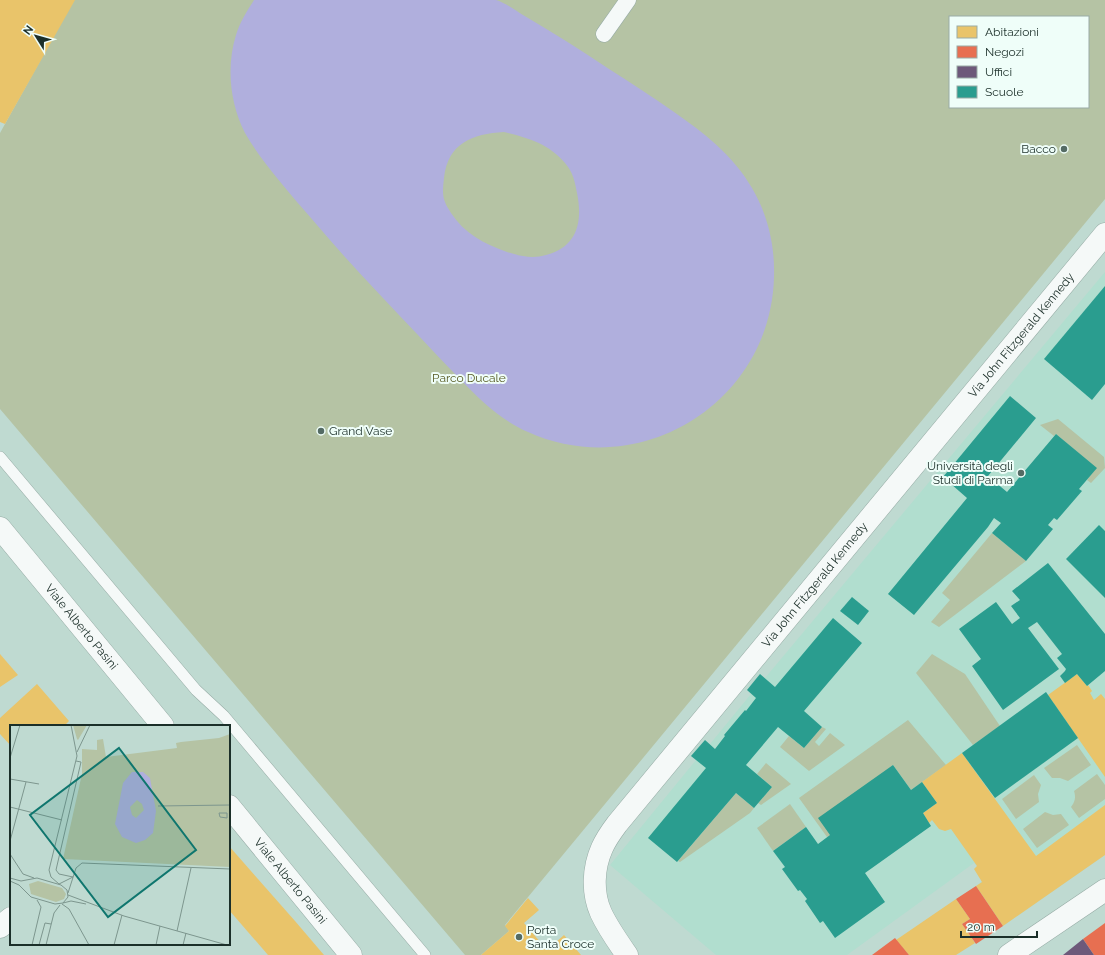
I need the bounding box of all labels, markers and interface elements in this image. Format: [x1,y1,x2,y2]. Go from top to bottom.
north arrow [16,16,56,56]
legend [949,16,1089,108]
text: N [21,23,36,38]
text: Abitazioni [985,25,1039,39]
text: Negozi [985,45,1024,59]
text: Uffici [985,65,1012,79]
text: Scuole [985,85,1023,99]
place label: Bacco [1021,142,1056,156]
marker: Bacco [1059,144,1069,154]
street label: Via John Fitzgerald Kennedy [966,270,1077,400]
park label: Parco Ducale [432,371,506,385]
place label: Grand Vase [329,424,392,438]
marker: Grand Vase [316,426,326,436]
place label: Università degli Studi di Parma [927,459,1013,487]
marker: Università degli Studi di Parma [1016,468,1026,478]
street label: Via John Fitzgerald Kennedy [759,519,871,650]
street label: Viale Alberto Pasini [42,581,121,672]
inset map [10,725,230,945]
street label: Viale Alberto Pasini [251,835,330,927]
scale bar [961,913,1037,939]
text: 20 m [967,920,995,934]
place label: Porta Santa Croce [527,923,594,951]
marker: Porta Santa Croce [514,932,524,942]

